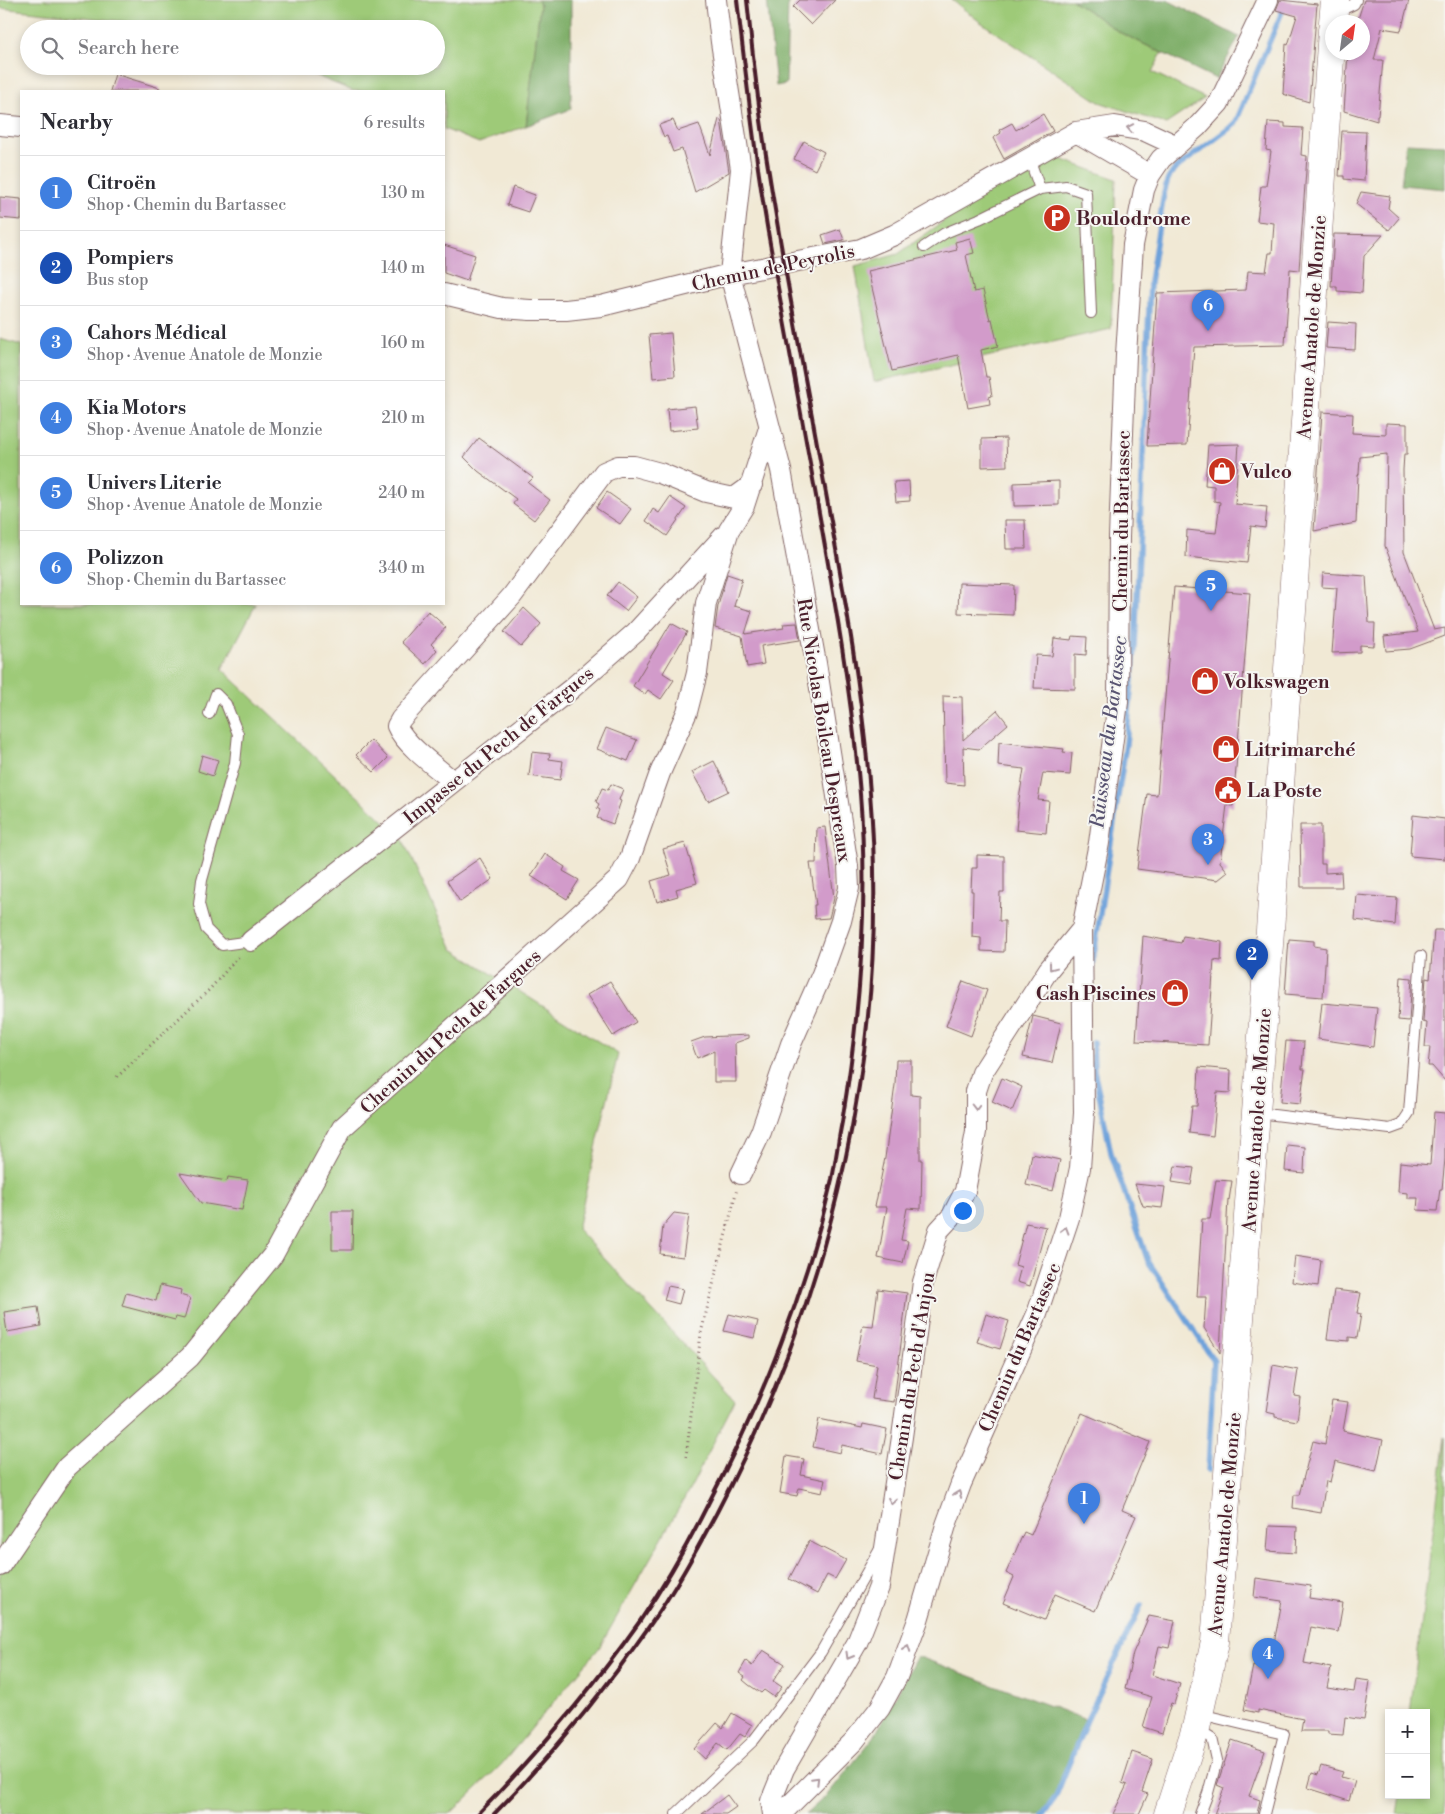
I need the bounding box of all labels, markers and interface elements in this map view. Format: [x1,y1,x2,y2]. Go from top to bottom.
north arrow [1325,15,1370,60]
search box [20,20,445,75]
icon: search [38,34,66,62]
text: Search here [78,36,179,60]
text: Nearby [40,110,113,136]
text: 6 results [364,113,425,133]
one-way arrow [1125,124,1134,134]
text: Citroën [87,171,156,195]
text: 1 [52,183,60,203]
text: 130 m [381,183,425,203]
text: Shop · Chemin du Bartassec [87,195,286,215]
parking icon: Boulodrome [1042,203,1072,233]
place label: Boulodrome [1076,207,1191,231]
street label: Avenue Anatole de Monzie [1292,214,1332,441]
street label: Chemin de Peyrolis [690,239,857,297]
text: Pompiers [87,246,174,270]
text: 2 [51,258,61,278]
text: 140 m [381,258,425,278]
text: Bus stop [87,270,149,290]
pin: 6 [1192,290,1224,331]
text: Cahors Médical [87,321,227,345]
text: 3 [51,333,61,353]
text: 160 m [381,333,425,353]
text: Shop · Avenue Anatole de Monzie [87,345,323,365]
text: Kia Motors [87,396,186,420]
text: 4 [51,408,61,428]
text: 210 m [381,408,425,428]
text: Shop · Avenue Anatole de Monzie [87,420,323,440]
street label: Chemin du Bartassec [1108,430,1136,612]
shop icon: Vulco [1207,456,1237,486]
place label: Vulco [1240,460,1292,484]
text: Univers Literie [87,471,222,495]
text: 5 [51,483,61,503]
text: 240 m [378,483,425,503]
text: Shop · Avenue Anatole de Monzie [87,495,323,515]
text: Polizzon [87,546,164,570]
text: 6 [51,558,61,578]
text: 340 m [378,558,425,578]
text: Shop · Chemin du Bartassec [87,570,286,590]
pin: 5 [1195,570,1227,611]
street label: Rue Nicolas Boileau Despreaux [791,596,857,864]
water label: Ruisseau du Bartassec [1085,634,1134,831]
street label: Impasse du Pech de Fargues [399,662,599,830]
shop icon: Volkswagen [1190,666,1220,696]
place label: Volkswagen [1223,670,1330,694]
shop icon: Litrimarché [1211,734,1241,764]
place label: Litrimarché [1245,738,1355,762]
public building icon: La Poste [1213,775,1243,805]
place label: La Poste [1247,779,1322,803]
pin: 3 [1192,824,1224,865]
pin: 2 [1236,939,1268,980]
street label: Chemin du Pech de Fargues [355,944,546,1119]
one-way arrow [1049,961,1058,971]
shop icon: Cash Piscines [1160,978,1190,1008]
place label: Cash Piscines [1036,982,1156,1006]
street label: Avenue Anatole de Monzie [1237,1007,1277,1234]
one-way arrow [971,1104,981,1111]
your location [950,1198,976,1224]
one-way arrow [1060,1227,1070,1235]
street label: Chemin du Bartassec [973,1259,1066,1436]
street label: Chemin du Pech d'Anjou [884,1270,940,1482]
street label: Avenue Anatole de Monzie [1203,1411,1247,1638]
pin: 1 [1068,1483,1100,1524]
one-way arrow [951,1490,962,1499]
one-way arrow [888,1496,898,1505]
pin: 4 [1252,1638,1284,1679]
one-way arrow [901,1645,911,1653]
one-way arrow [845,1650,855,1659]
map controls [1385,1709,1430,1799]
button: + [1385,1709,1430,1754]
button: − [1385,1754,1430,1799]
one-way arrow [810,1777,819,1786]

